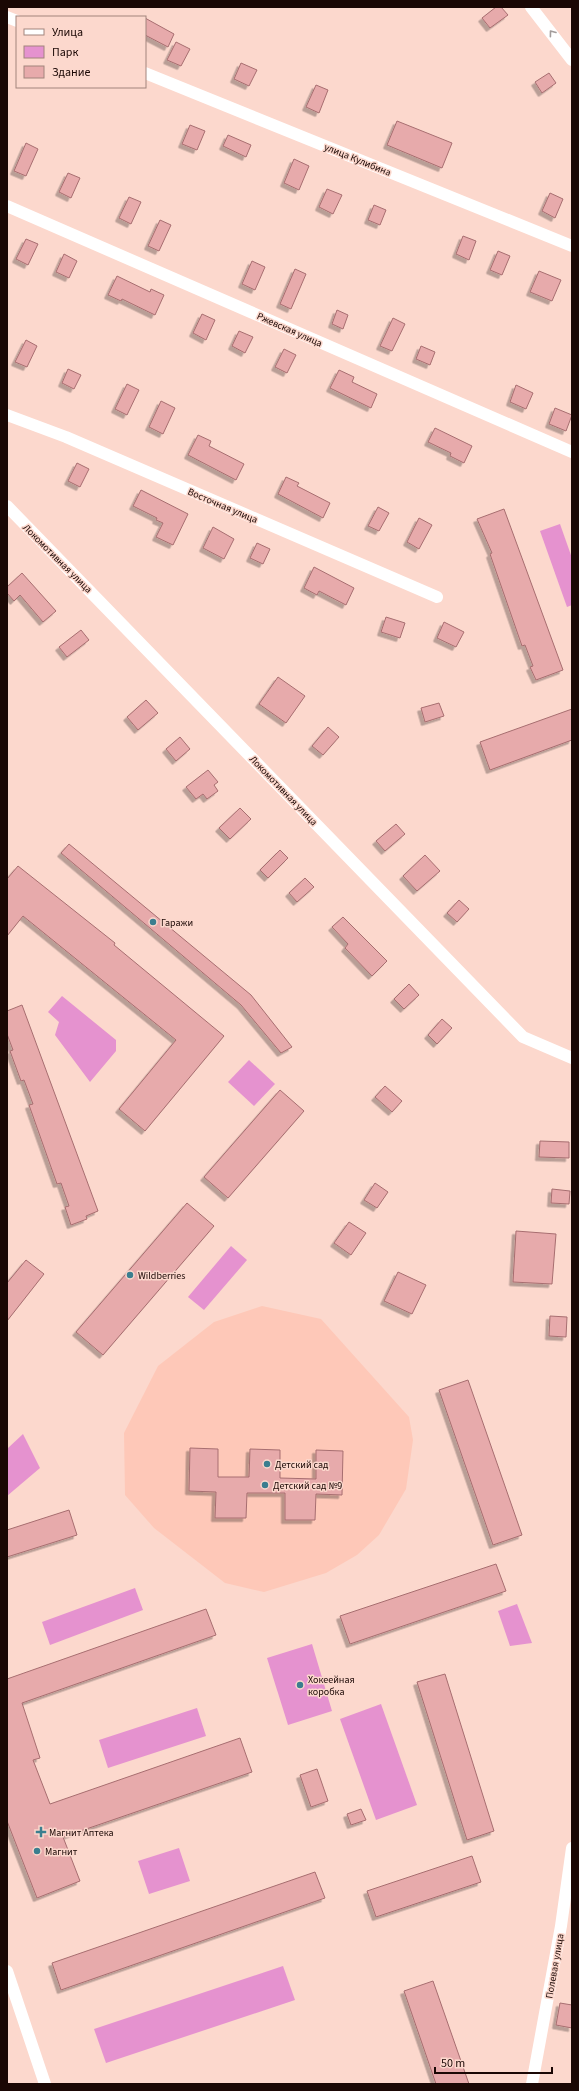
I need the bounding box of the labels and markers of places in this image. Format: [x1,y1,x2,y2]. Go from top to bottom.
place label: Гаражи [161,916,193,930]
marker: Гаражи [148,917,158,927]
place label: Wildberries [138,1269,185,1283]
marker: Wildberries [125,1270,135,1280]
place label: Детский сад [275,1458,329,1472]
marker: Детский сад [262,1459,272,1469]
place label: Детский сад №9 [273,1479,342,1493]
marker: Детский сад №9 [260,1480,270,1490]
place label: Хокеейная коробка [308,1673,355,1699]
marker: Хокеейная коробка [295,1680,305,1690]
place label: Магнит Аптека [49,1826,114,1840]
marker: Магнит Аптека [36,1827,46,1837]
place label: Магнит [45,1845,78,1859]
marker: Магнит [32,1846,42,1856]

